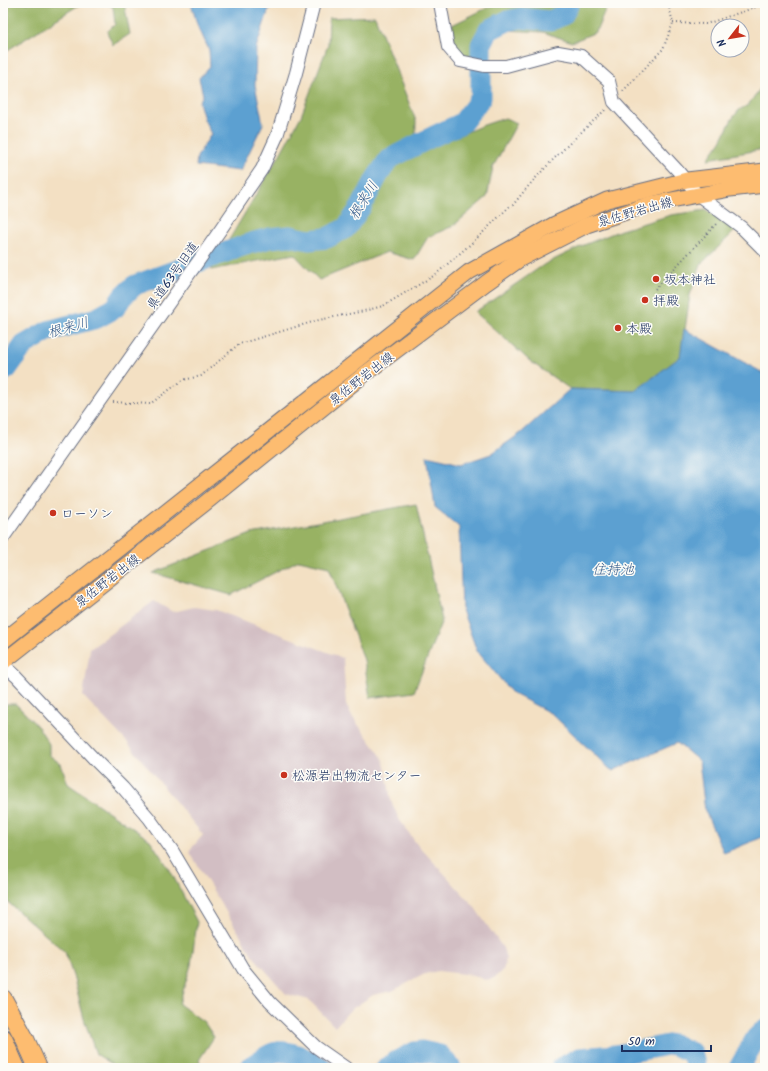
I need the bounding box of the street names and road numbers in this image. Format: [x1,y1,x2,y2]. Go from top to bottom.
street label: 泉佐野岩出線 [595,191,677,233]
street label: 県道63号旧道 [142,237,205,315]
street label: 泉佐野岩出線 [325,346,400,411]
street label: 泉佐野岩出線 [71,548,146,613]

